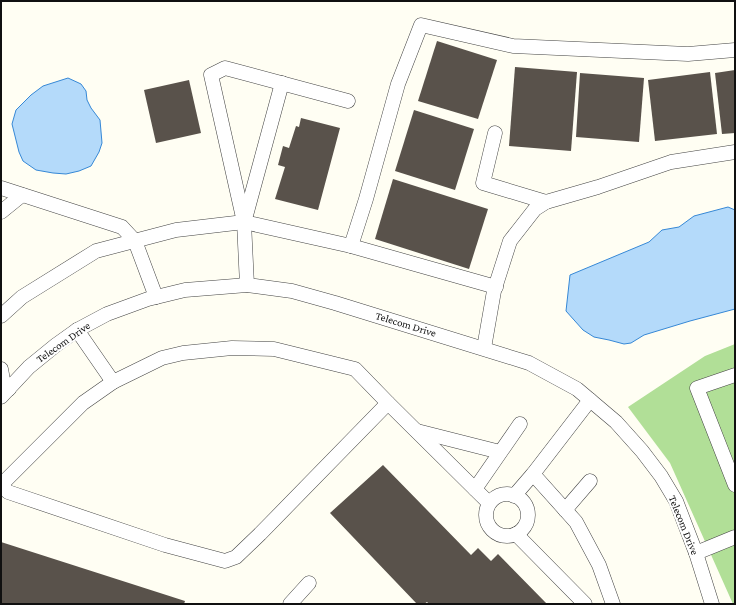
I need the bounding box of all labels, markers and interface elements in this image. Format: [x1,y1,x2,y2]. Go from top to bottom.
street label: Telecom Drive [374,309,438,339]
street label: Telecom Drive [34,319,92,365]
street label: Telecom Drive [667,494,701,557]

